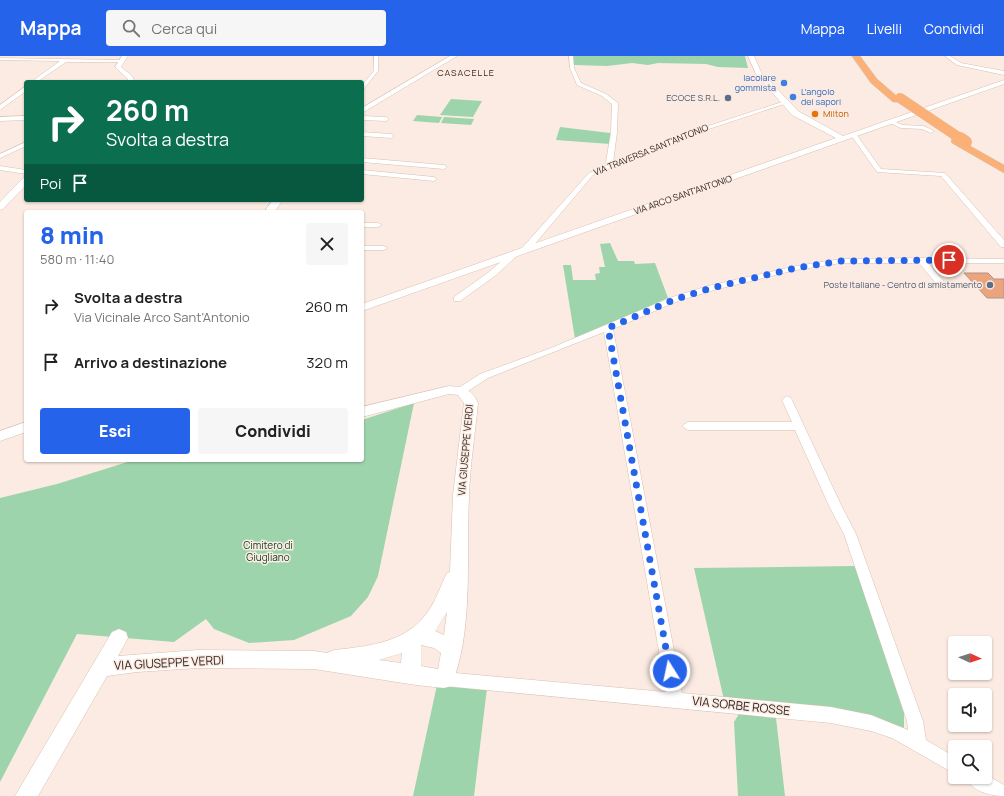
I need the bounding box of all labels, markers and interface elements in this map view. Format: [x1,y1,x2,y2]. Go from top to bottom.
search box [106,10,386,46]
text: Mappa [20,15,82,41]
icon: search [120,17,142,39]
text: Cerca qui [152,18,217,39]
text: Mappa [801,19,845,38]
text: Livelli [867,19,902,38]
text: Condividi [924,19,984,38]
district label: CASACELLE [437,66,495,79]
place label: Iacolare gommista [735,71,776,94]
marker: Iacolare gommista [779,78,789,88]
place label: L'angolo dei sapori [801,85,841,108]
text: 260 m [106,91,189,129]
place label: ECOCE S.R.L. [666,91,720,104]
marker: L'angolo dei sapori [788,92,798,102]
marker: ECOCE S.R.L. [723,93,733,103]
icon: right [40,96,92,148]
place label: Milton [823,107,849,120]
marker: Milton [810,109,820,119]
street label: VIA TRAVERSA SANT'ANTONIO [592,120,711,179]
text: Svolta a destra [106,127,229,151]
street label: VIA ARCO SANT'ANTONIO [632,171,734,217]
icon: arrive [69,172,91,194]
text: Poi [40,173,61,194]
text: 8 min [40,218,104,251]
button: close [306,223,348,265]
pin [932,243,966,277]
icon: arrive [938,249,960,271]
text: 580 m · 11:40 [40,250,114,268]
place label: Poste Italiane - Centro di smistamento [824,278,982,291]
marker: Poste Italiane - Centro di smistamento [985,280,995,290]
text: Svolta a destra [74,287,182,308]
icon: right [40,295,62,317]
text: 260 m [305,296,348,317]
text: Via Vicinale Arco Sant'Antonio [74,308,250,326]
icon: arrive [40,351,62,373]
text: Arrivo a destinazione [74,352,227,373]
text: 320 m [306,352,348,373]
street label: VIA GIUSEPPE VERDI [454,404,476,496]
button: Esci [40,408,190,454]
button: Condividi [198,408,348,454]
park label: Cimitero di Giugliano [243,538,293,564]
north arrow [948,636,992,680]
map controls [948,636,992,784]
position arrow [649,650,691,692]
street label: VIA GIUSEPPE VERDI [114,651,224,674]
button: sound [948,688,992,732]
street label: VIA SORBE ROSSE [691,692,791,719]
button: search [948,740,992,784]

